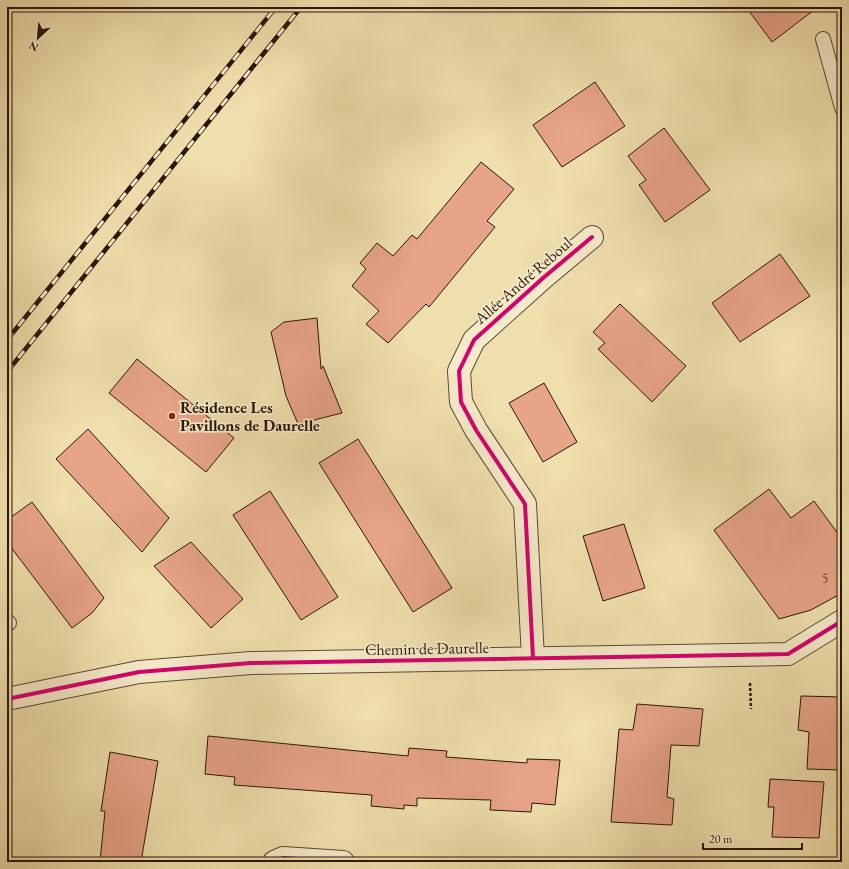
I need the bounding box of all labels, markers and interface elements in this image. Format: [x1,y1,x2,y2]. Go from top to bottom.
north arrow [18,18,58,58]
text: N [26,39,41,55]
street label: Allée André Reboul [469,232,577,329]
place label: Résidence Les Pavillons de Daurelle [180,397,320,436]
marker: Résidence Les Pavillons de Daurelle [167,411,177,421]
house number: 5 [822,569,828,587]
street label: Chemin de Daurelle [365,637,489,660]
scale bar [703,825,802,851]
text: 20 m [709,831,733,847]

